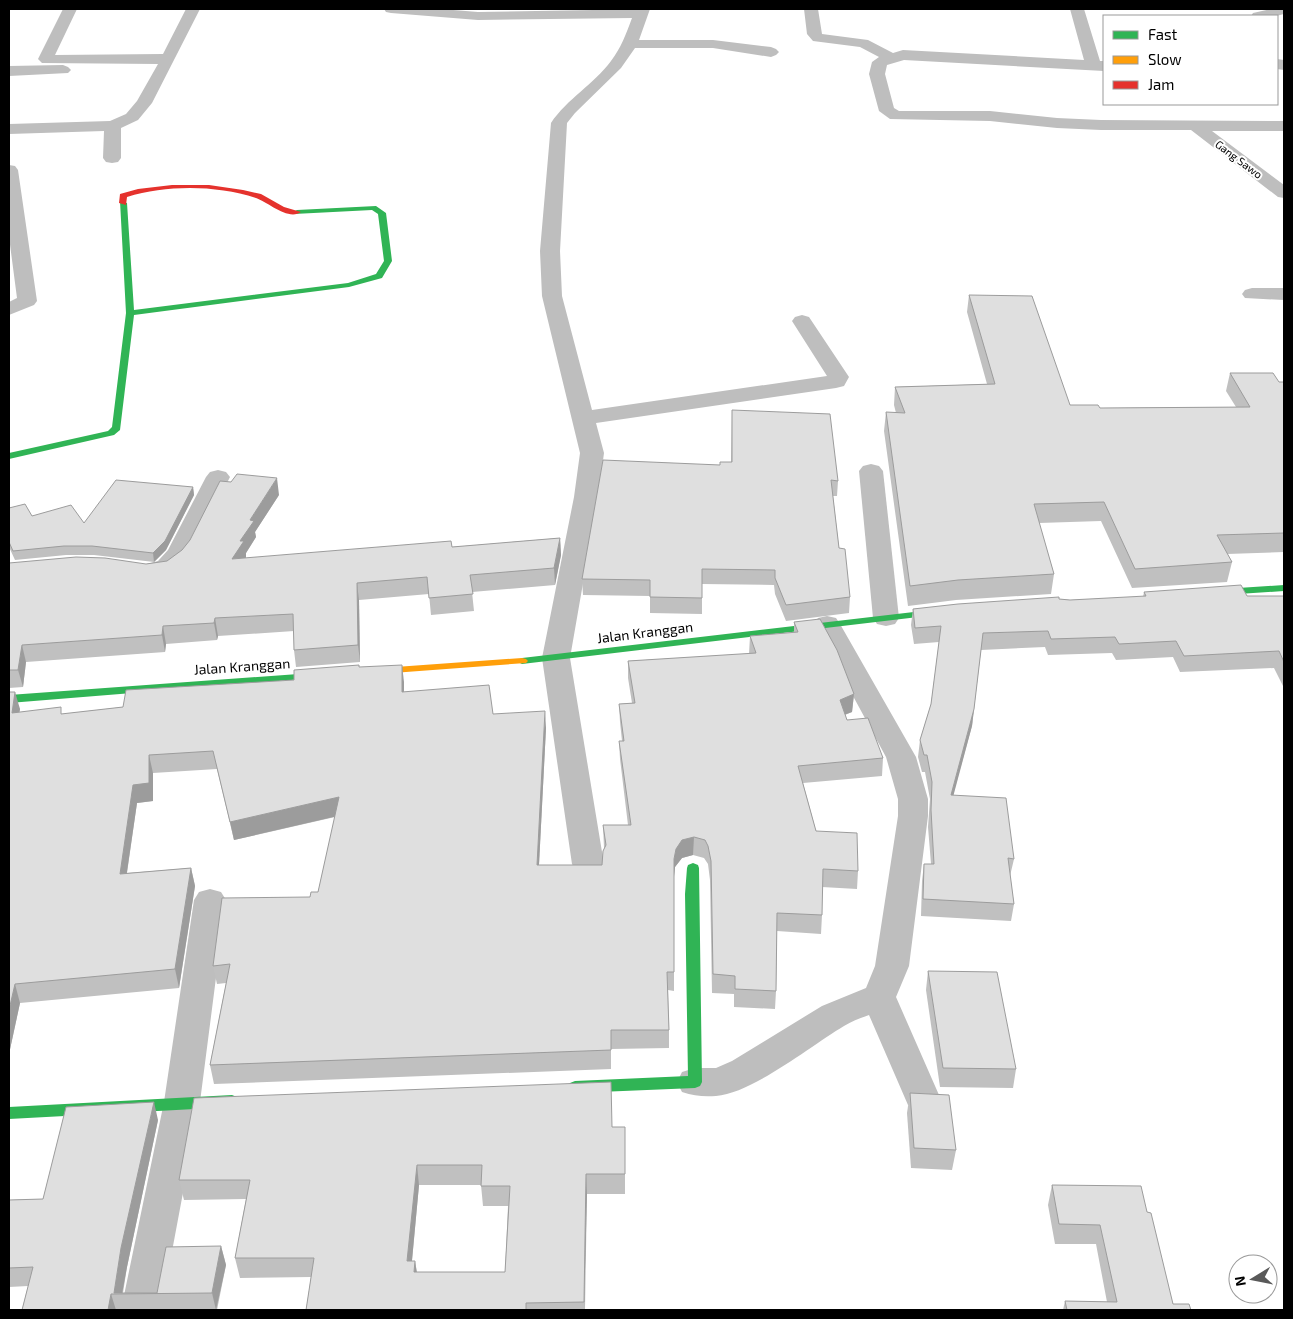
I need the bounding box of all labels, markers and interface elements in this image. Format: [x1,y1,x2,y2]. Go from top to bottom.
legend [1103,15,1278,105]
text: Fast [1148,25,1178,43]
text: Slow [1148,50,1182,68]
text: Jam [1148,75,1174,93]
street label: Gang Sawo [1213,137,1265,181]
street label: Jalan Kranggan [596,618,694,646]
street label: Jalan Kranggan [193,654,291,678]
north arrow [1228,1254,1278,1304]
text: N [1230,1275,1249,1288]

